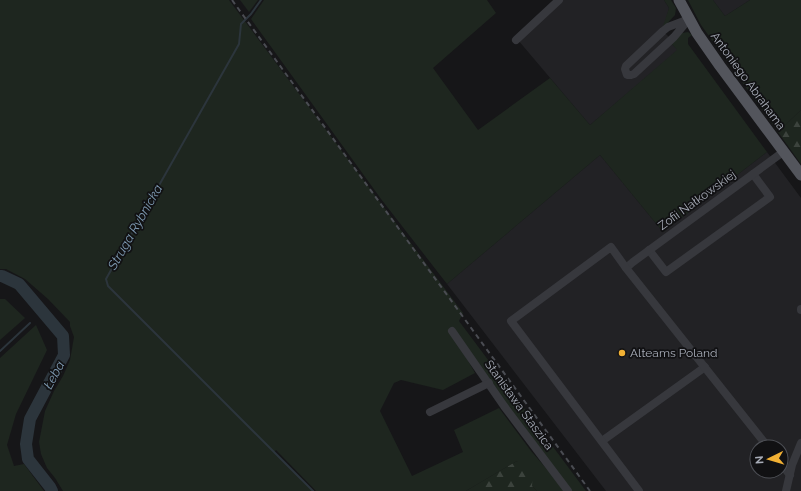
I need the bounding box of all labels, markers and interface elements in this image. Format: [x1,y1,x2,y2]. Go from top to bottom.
street label: Antoniego Abrahama [708,29,788,133]
street label: Zofii Nałkowskiej [655,167,739,233]
water label: Struga Rybnicka [104,182,166,273]
place label: Alteams Poland [630,346,718,360]
marker: Alteams Poland [617,348,627,358]
street label: Stanisława Staszica [482,357,556,453]
water label: Łeba [40,358,68,392]
north arrow [749,439,789,479]
text: N [753,455,766,465]

